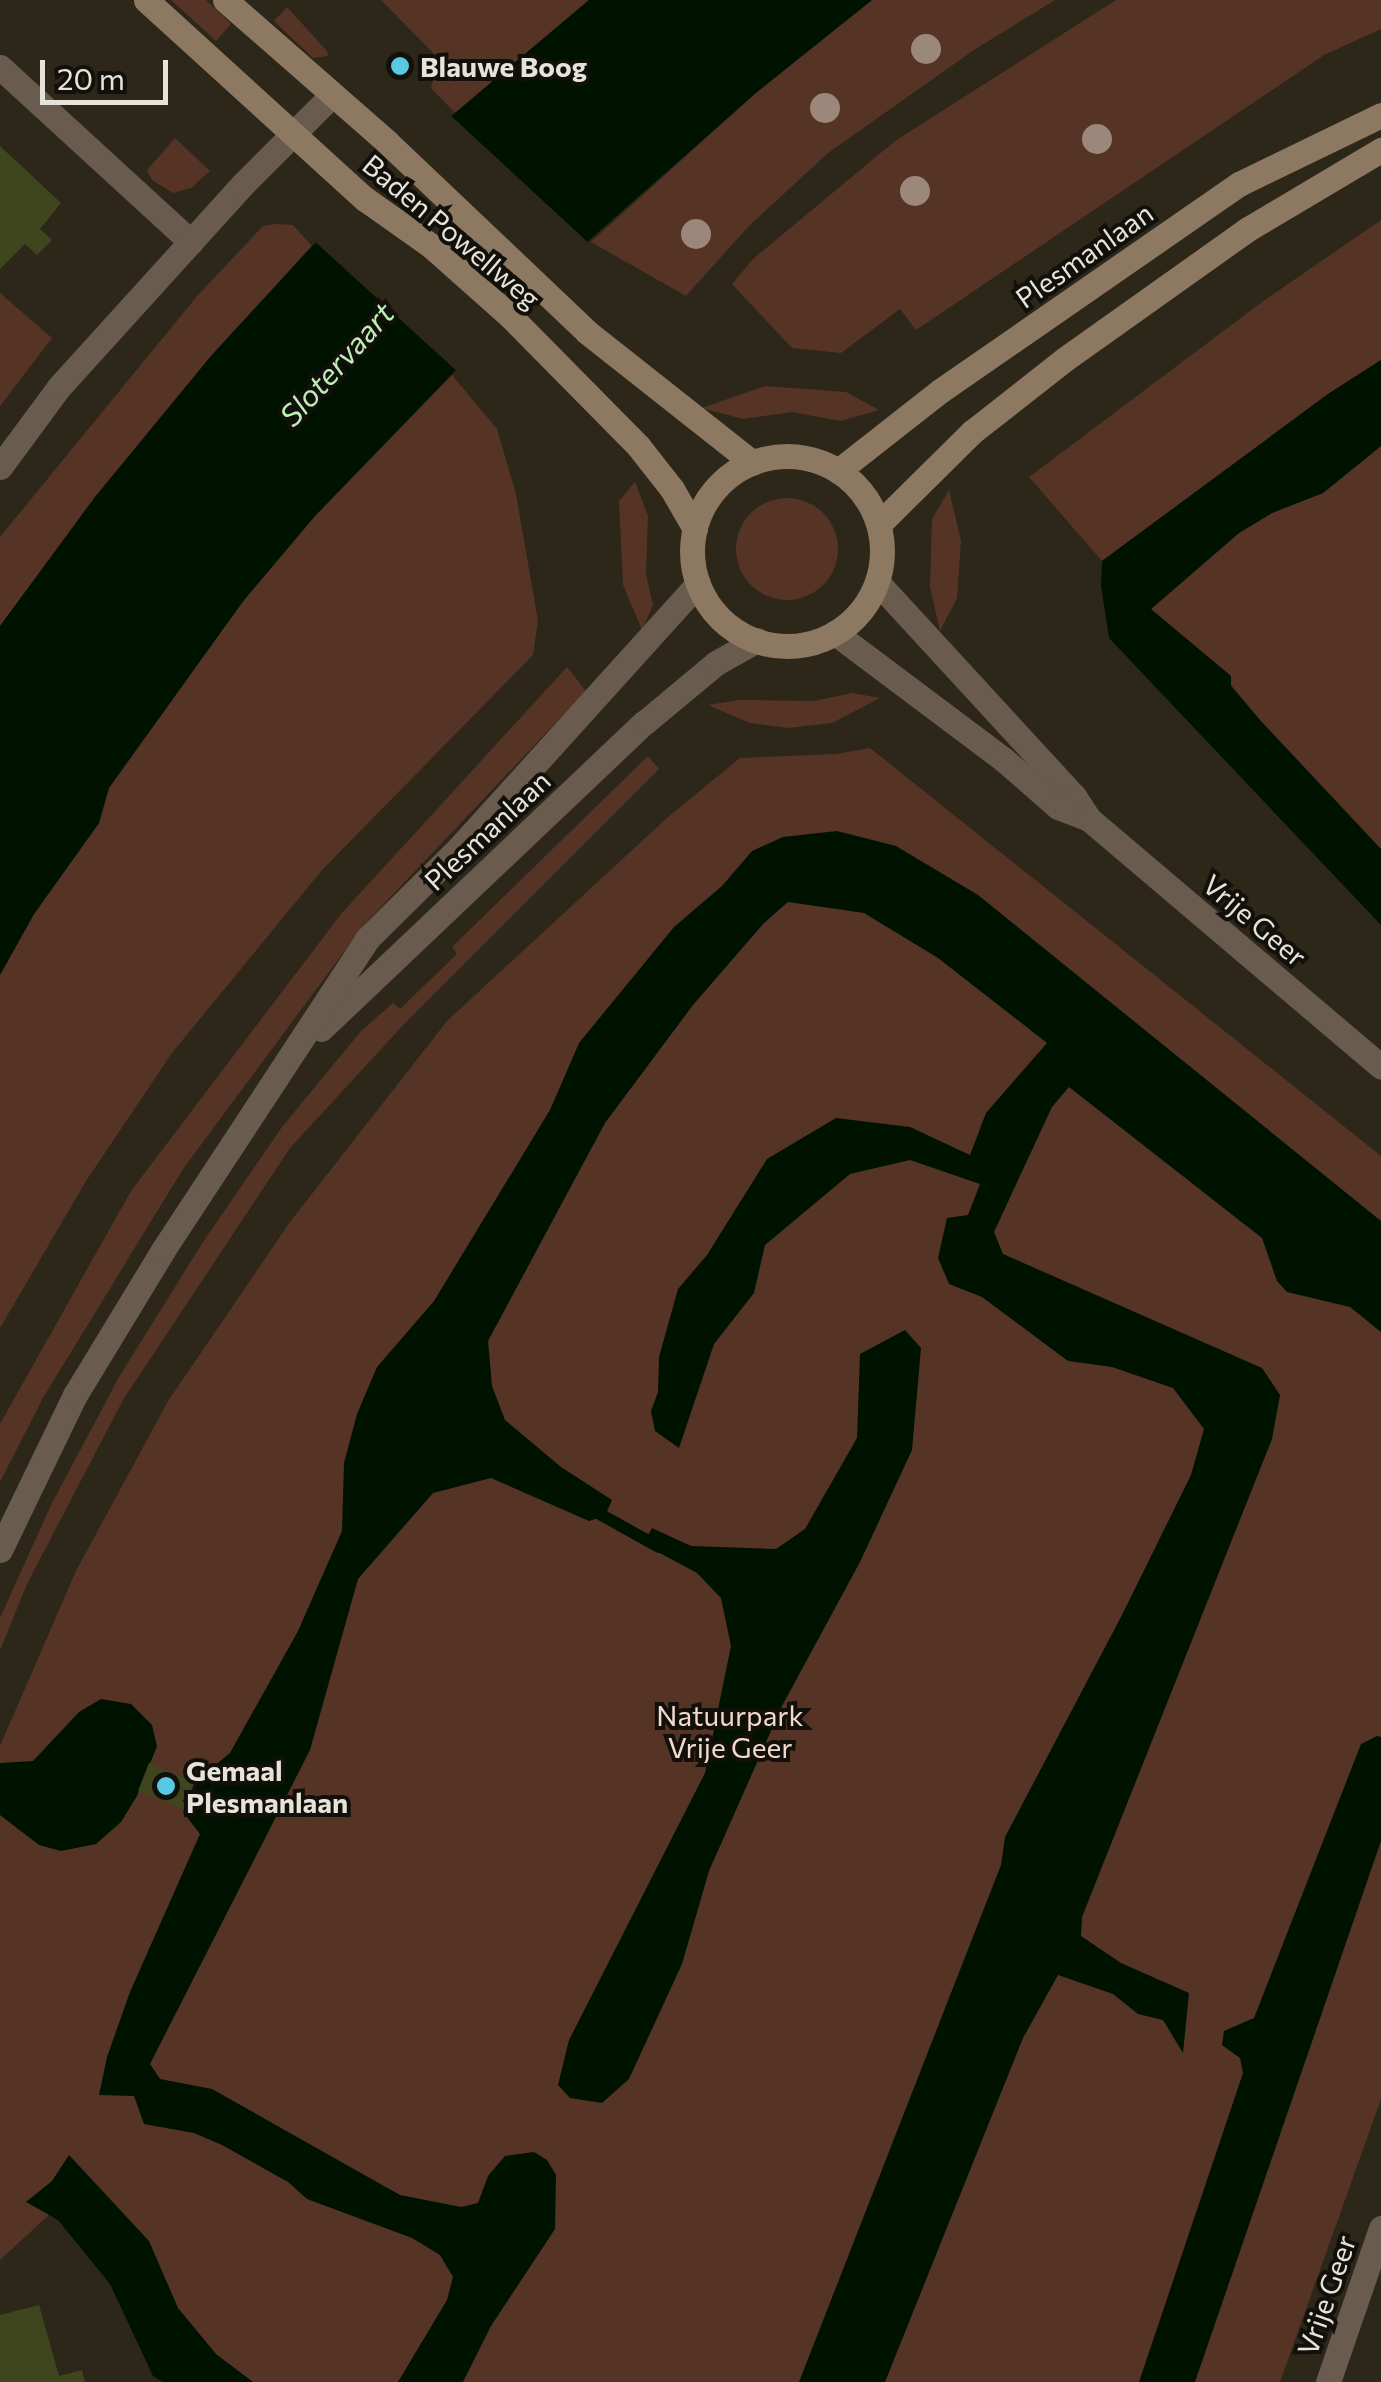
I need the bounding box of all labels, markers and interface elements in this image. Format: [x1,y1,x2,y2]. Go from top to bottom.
scale bar [45,40,172,102]
place label: Blauwe Boog [420,49,587,83]
marker: Blauwe Boog [389,55,411,77]
text: 20 m [57,59,125,96]
street label: Baden Powellweg [356,147,548,315]
street label: Plesmanlaan [1009,195,1159,315]
water label: Slotervaart [271,295,401,433]
street label: Plesmanlaan [417,763,557,897]
street label: Vrije Geer [1196,867,1314,973]
park label: Natuurpark Vrije Geer [656,1698,804,1764]
place label: Gemaal Plesmanlaan [186,1753,348,1819]
marker: Gemaal Plesmanlaan [155,1775,177,1797]
street label: Vrije Geer [1290,2231,1362,2359]

